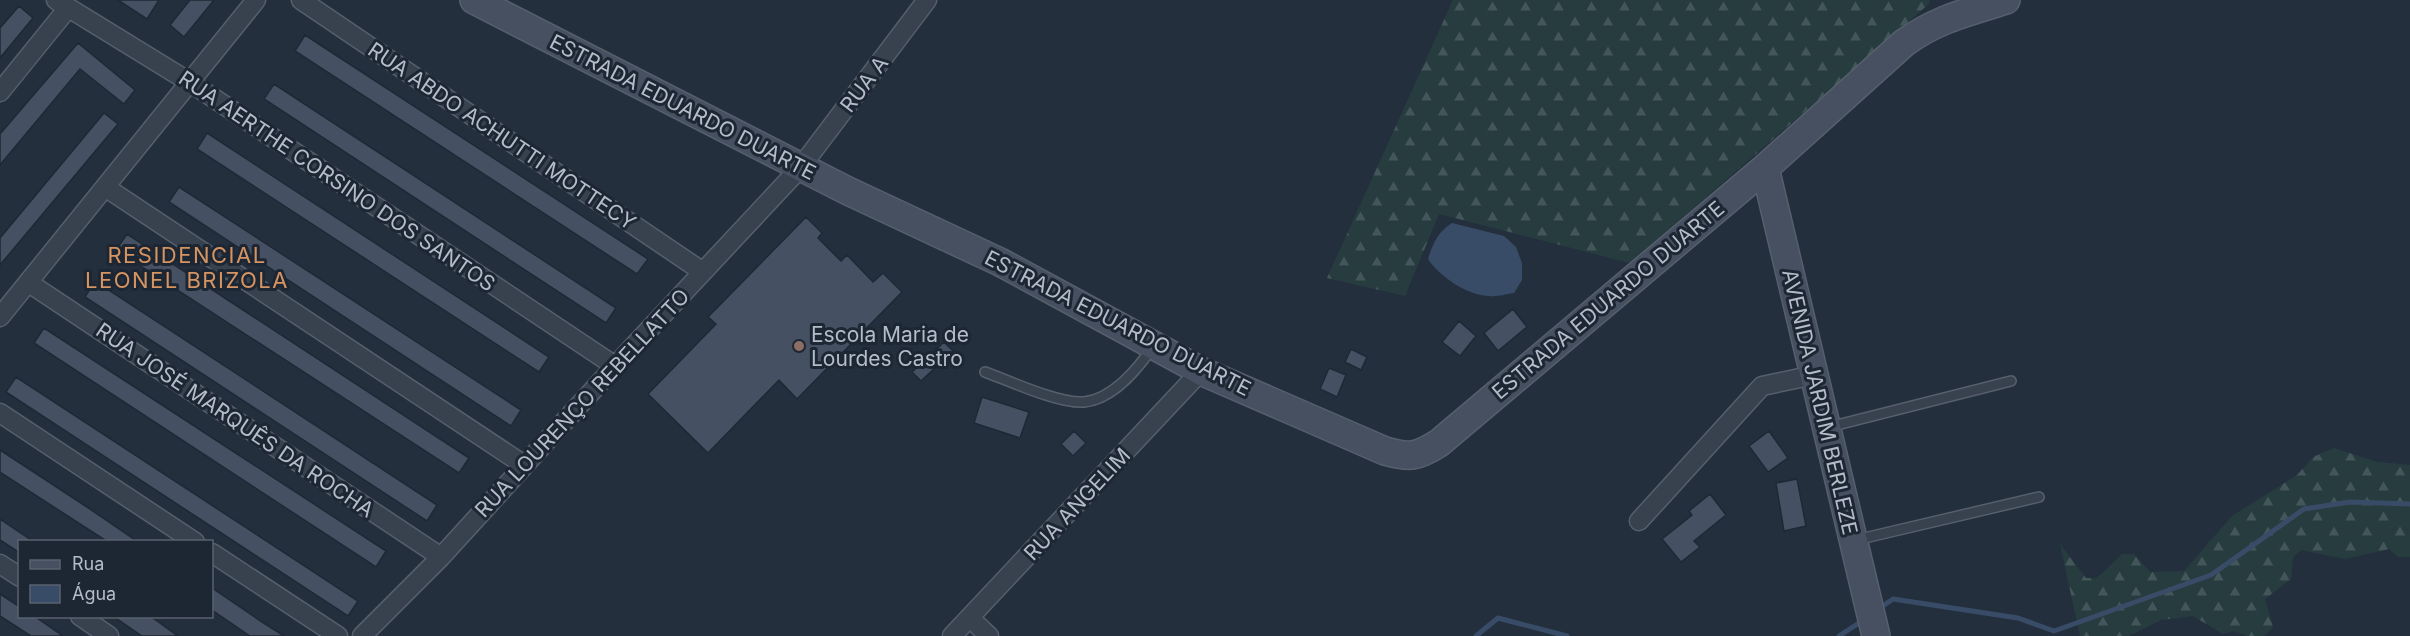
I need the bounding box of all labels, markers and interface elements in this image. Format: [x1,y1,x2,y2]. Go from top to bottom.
street label: ESTRADA EDUARDO DUARTE [546,29,820,185]
street label: RUA ABDO ACHUTTI MOTTECY [364,37,640,235]
street label: RUA A [835,51,893,117]
street label: RUA AERTHE CORSINO DOS SANTOS [174,65,500,297]
street label: ESTRADA EDUARDO DUARTE [1487,196,1729,404]
district label: RESIDENCIAL LEONEL BRIZOLA [85,242,289,293]
street label: ESTRADA EDUARDO DUARTE [981,245,1255,401]
street label: AVENIDA JARDIM BERLEZE [1777,267,1863,537]
street label: RUA LOURENÇO REBELLATTO [470,284,694,522]
street label: RUA JOSÉ MARQUÊS DA ROCHA [91,317,379,523]
place label: Escola Maria de Lourdes Castro [811,322,969,371]
marker: Escola Maria de Lourdes Castro [792,339,806,353]
street label: RUA ANGELIM [1019,443,1135,565]
legend [18,540,213,618]
text: Rua [72,553,104,574]
text: Água [72,582,116,604]

